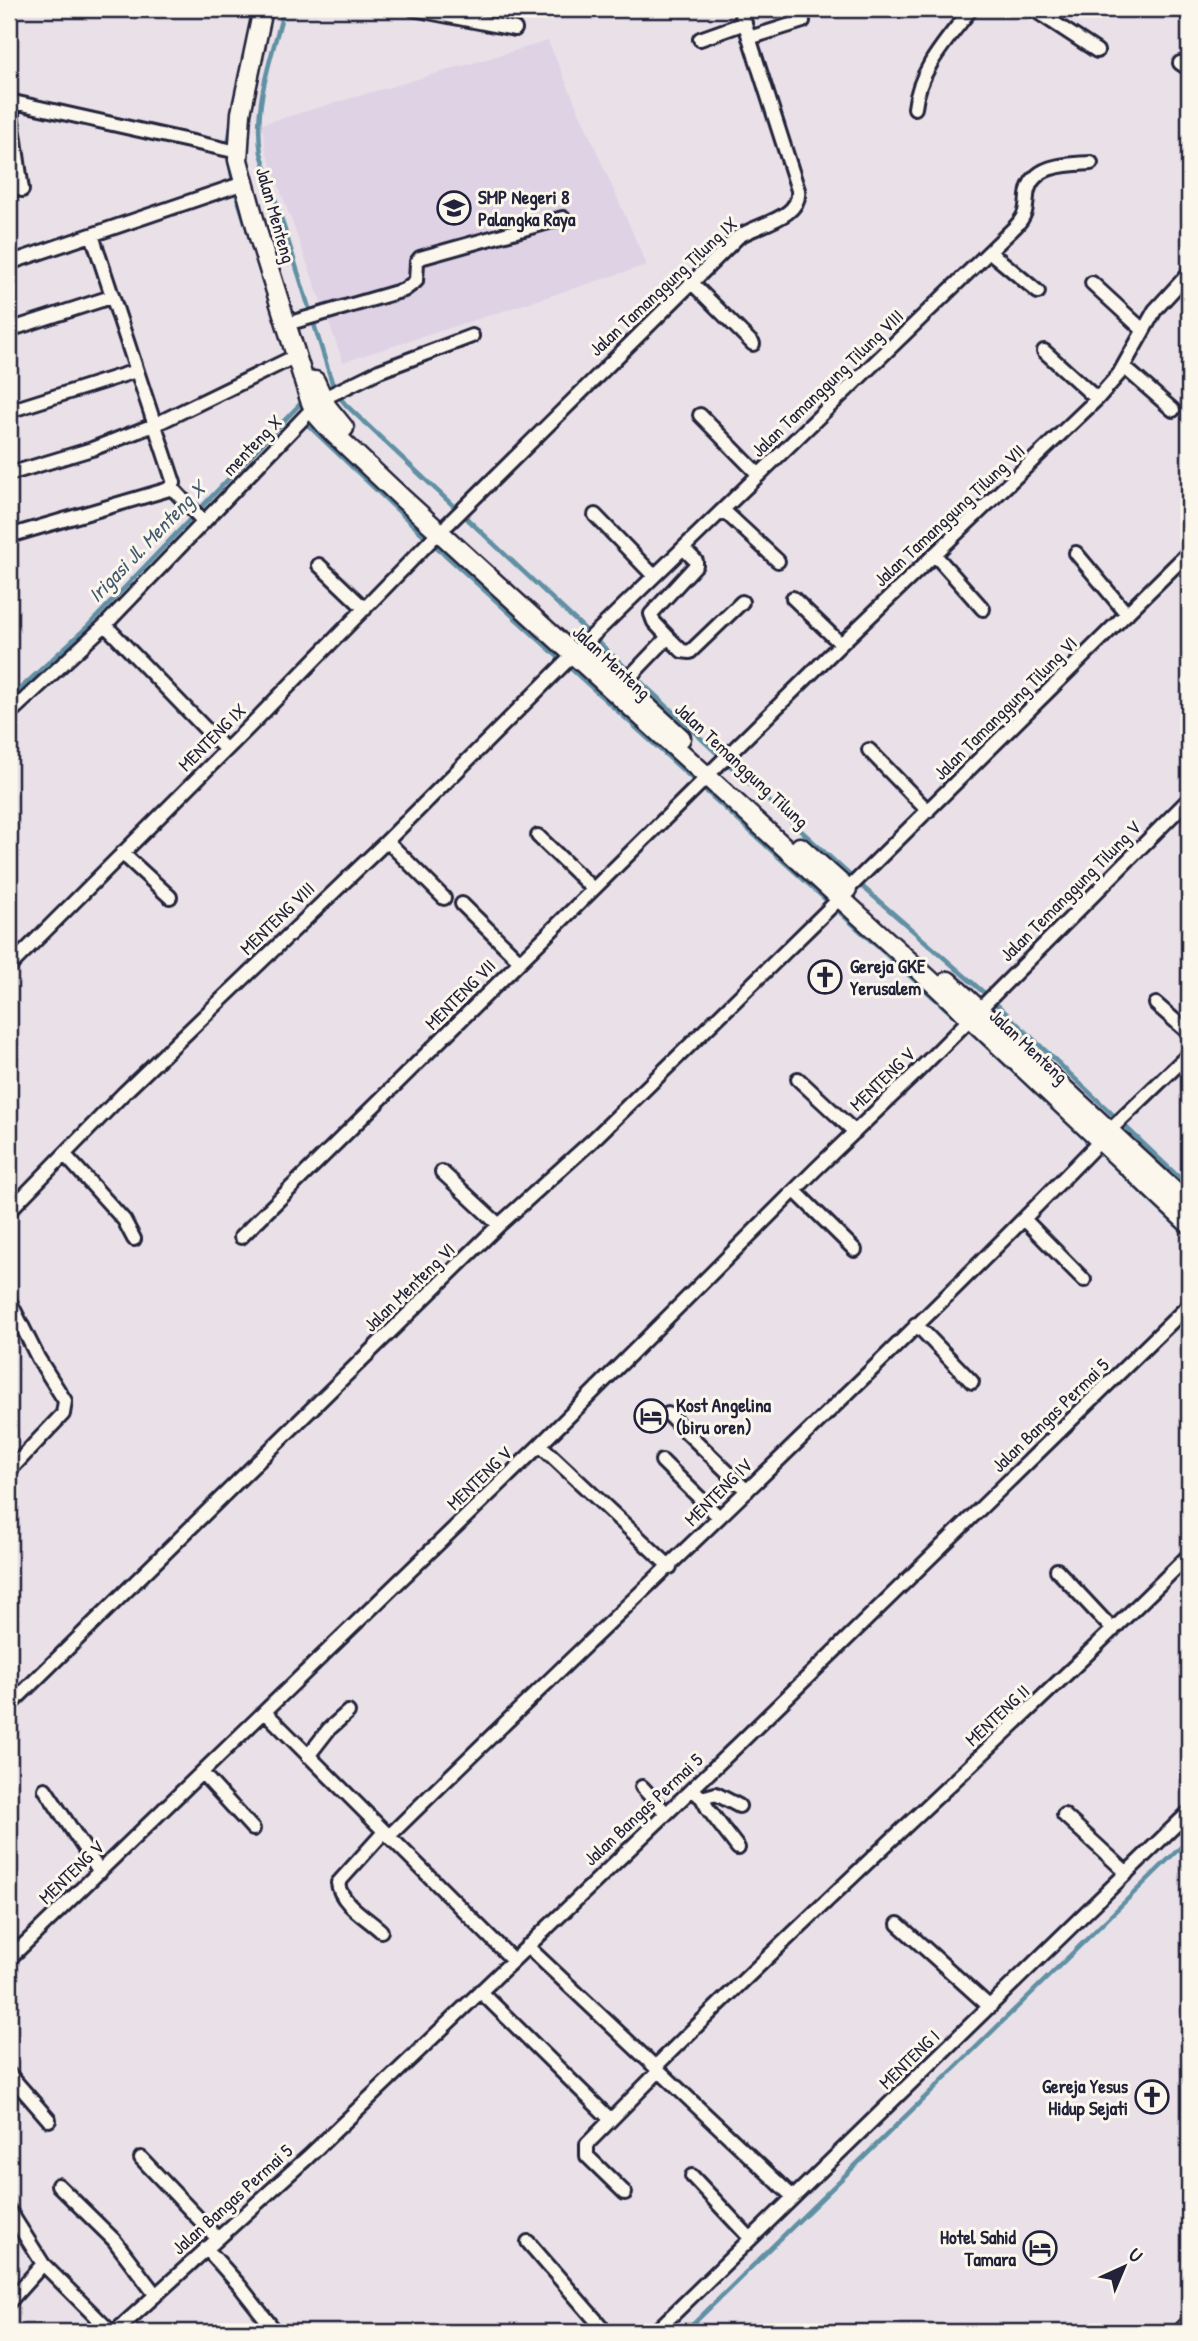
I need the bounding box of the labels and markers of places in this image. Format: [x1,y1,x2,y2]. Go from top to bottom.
place label: SMP Negeri 8 Palangka Raya [478,184,576,233]
school or university icon: SMP Negeri 8 Palangka Raya [435,189,473,227]
place label: Gereja GKE Yerusalem [850,953,926,1001]
church icon: Gereja GKE Yerusalem [806,958,844,996]
place label: Kost Angelina (biru oren) [676,1392,772,1440]
hotel icon: Kost Angelina (biru oren) [632,1397,670,1435]
place label: Gereja Yesus Hidup Sejati [1042,2073,1129,2122]
church icon: Gereja Yesus Hidup Sejati [1133,2078,1171,2116]
place label: Hotel Sahid Tamara [940,2224,1017,2272]
hotel icon: Hotel Sahid Tamara [1021,2229,1059,2267]

